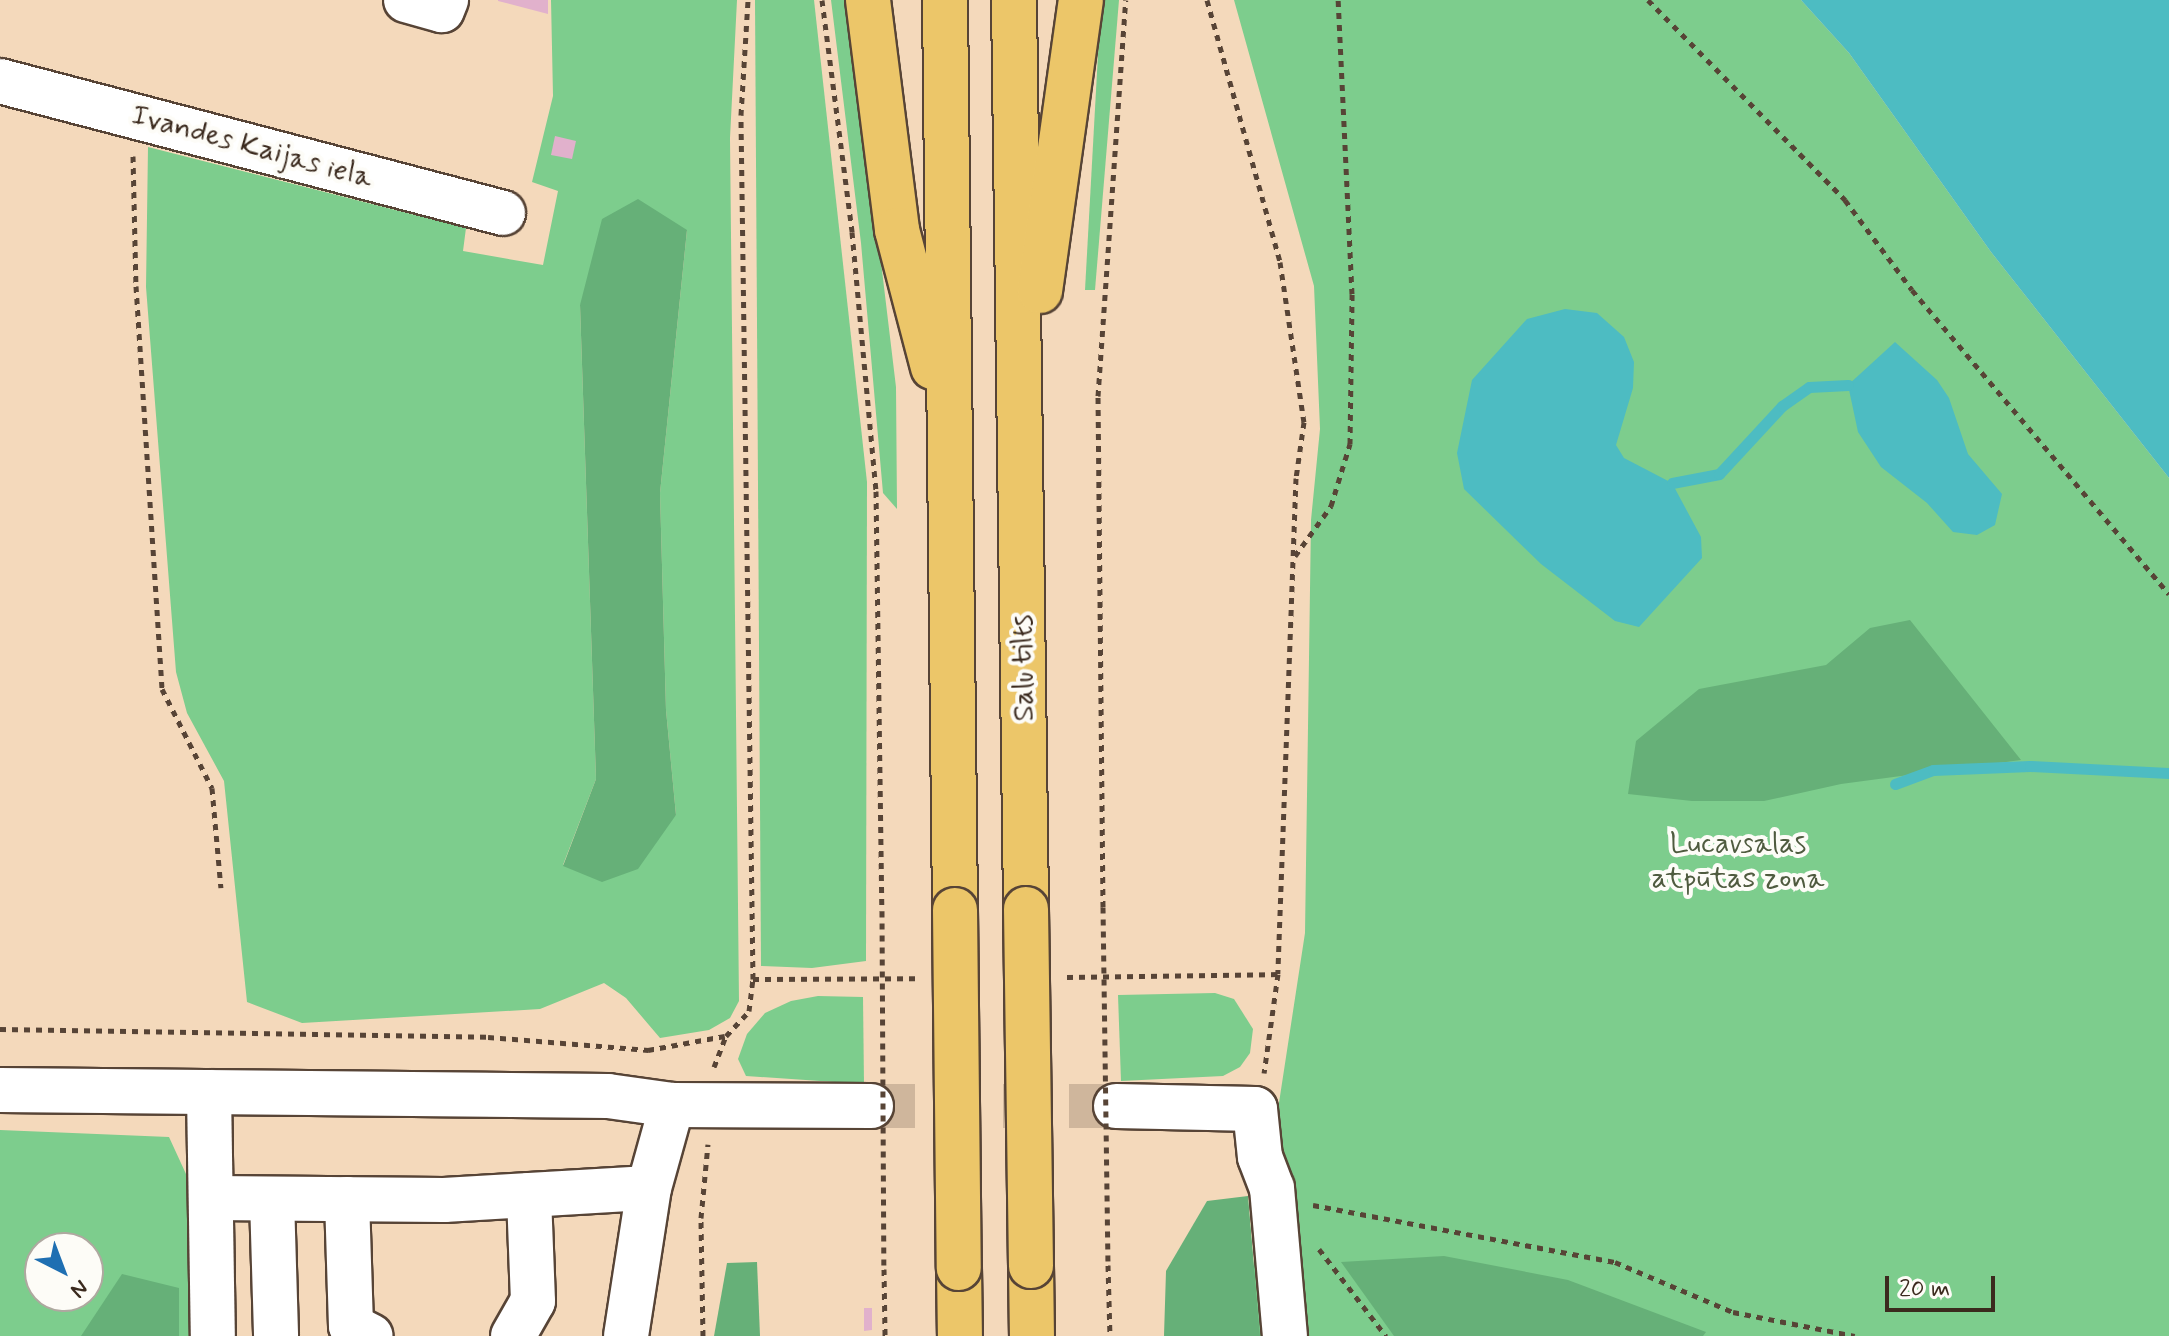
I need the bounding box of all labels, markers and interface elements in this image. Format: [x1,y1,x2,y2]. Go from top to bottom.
street label: Ivandes Kaijas iela [126,97,378,197]
street label: Salu tilts [1005,614,1043,722]
park label: Lucavsalas atpūtas zona [1653,826,1823,896]
north arrow [24,1232,104,1312]
scale bar [1889,1260,1999,1310]
text: N [64,1273,94,1304]
text: 20 m [1899,1274,1950,1305]

